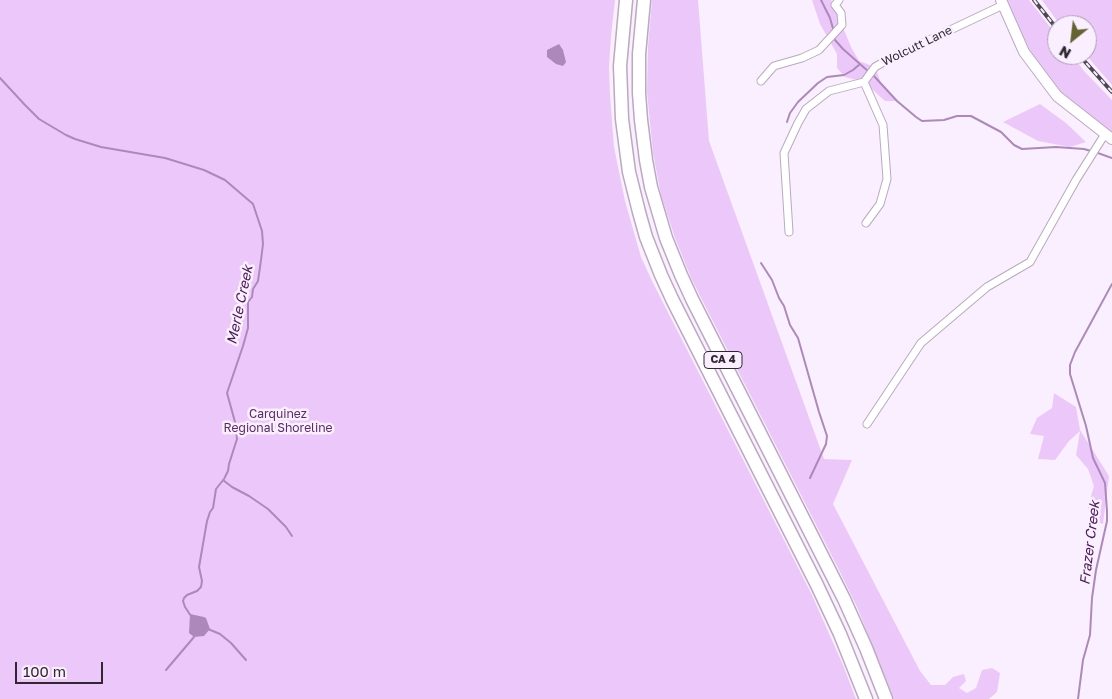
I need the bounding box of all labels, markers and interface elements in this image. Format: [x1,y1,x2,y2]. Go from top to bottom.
north arrow [1047,15,1097,65]
street label: Wolcutt Lane [880,23,954,69]
text: N [1056,43,1074,63]
water label: Merle Creek [223,264,257,346]
road number: CA 4 [704,352,742,368]
park label: Carquinez Regional Shoreline [224,407,332,435]
water label: Frazer Creek [1076,500,1104,586]
scale bar [18,652,105,684]
text: 100 m [23,662,66,680]

